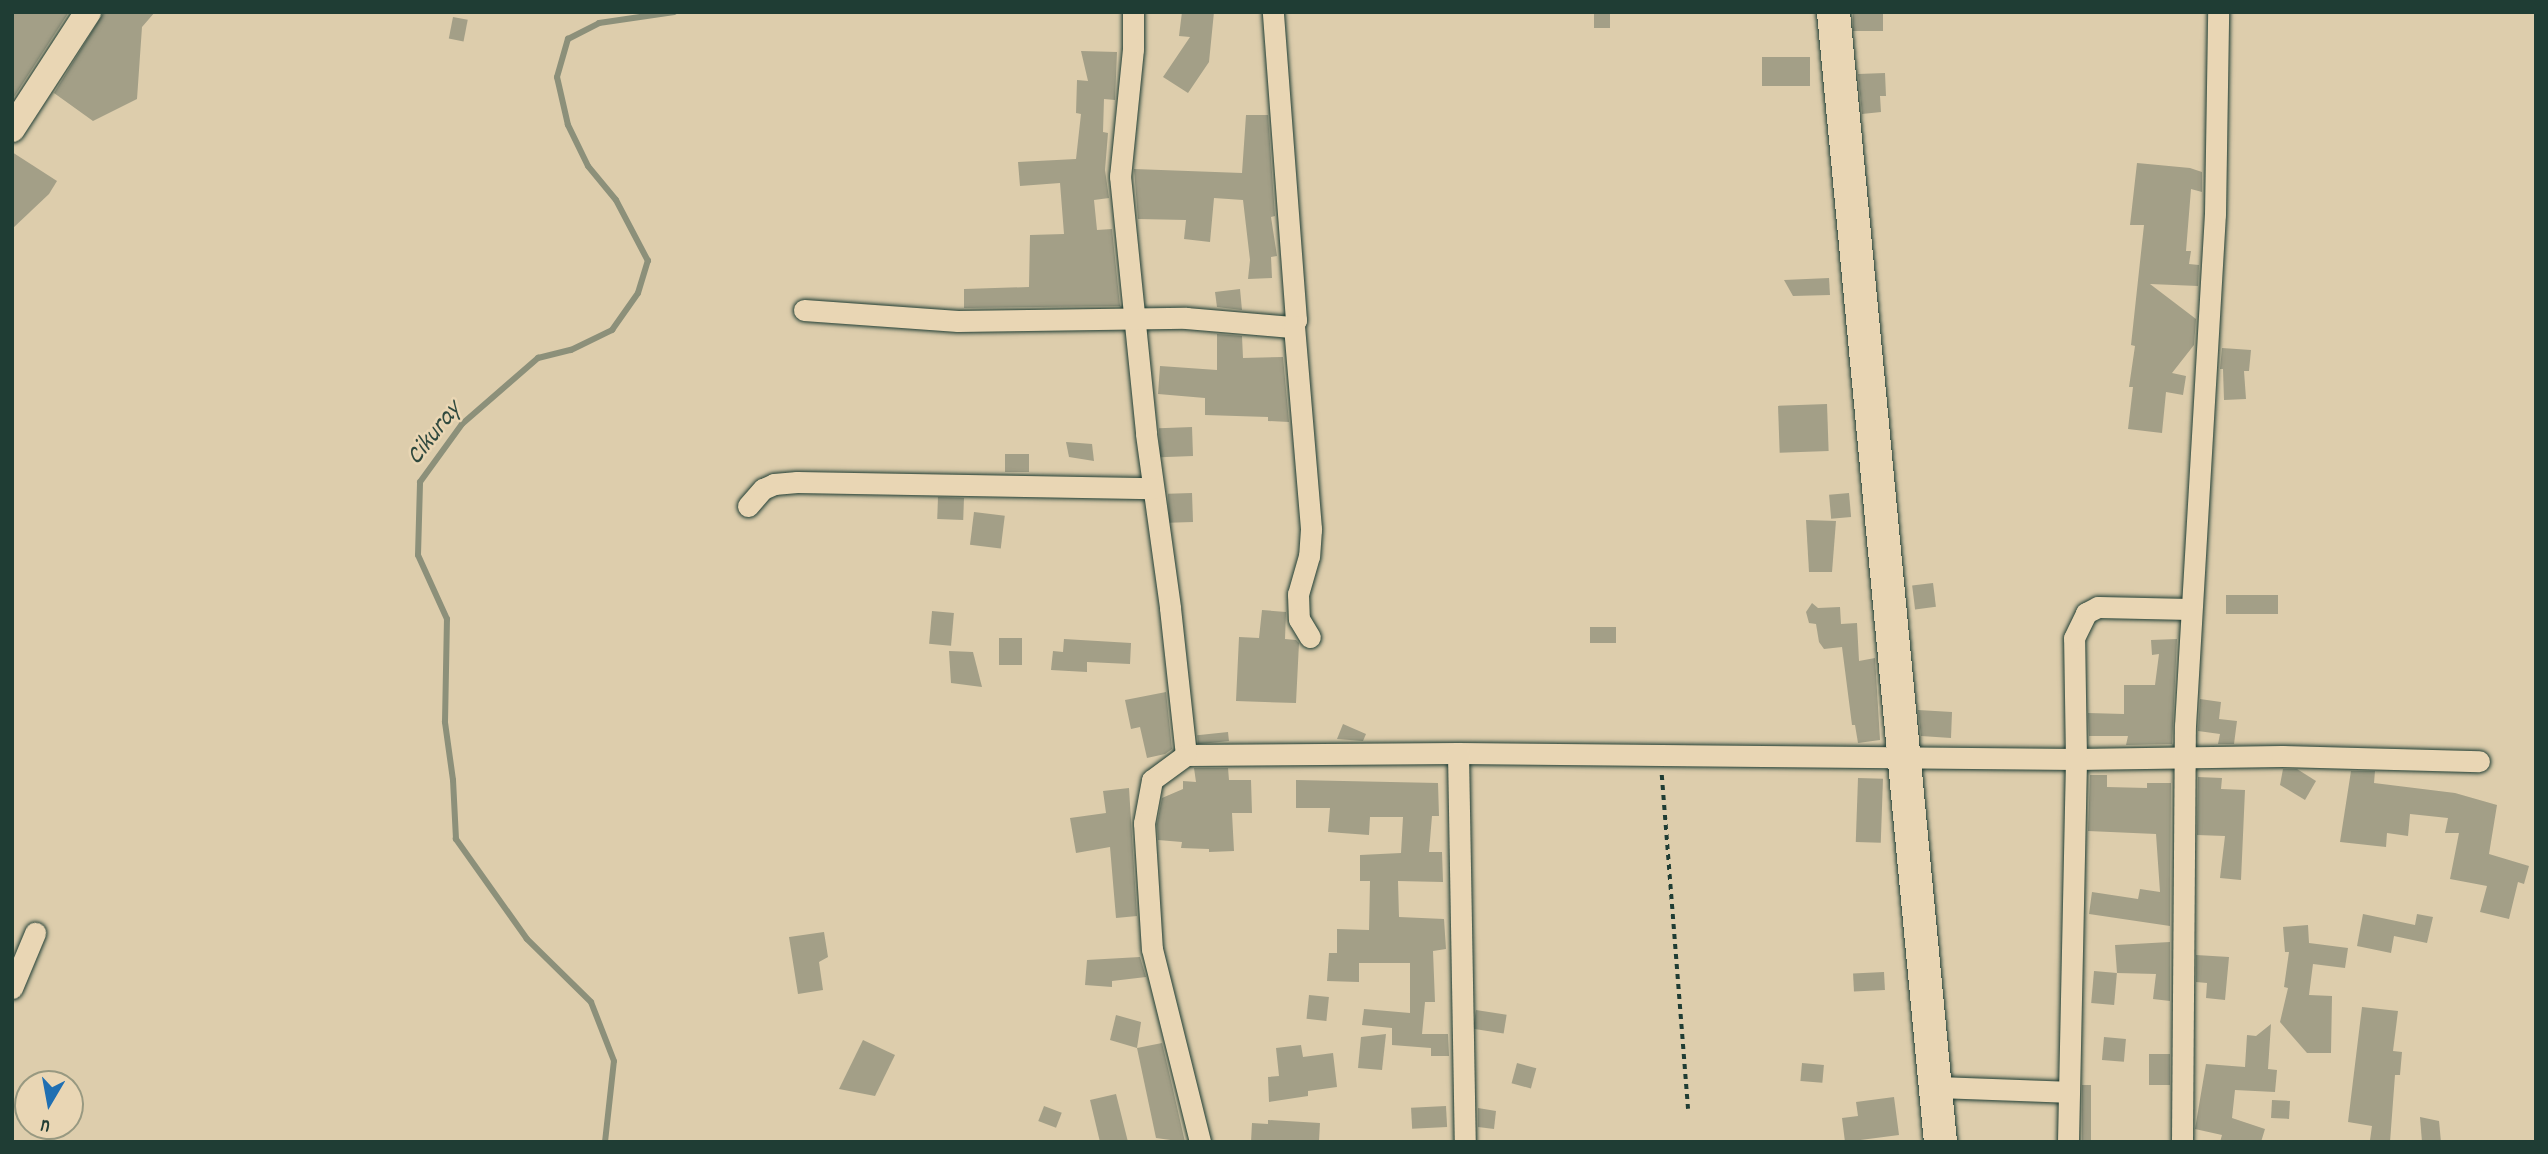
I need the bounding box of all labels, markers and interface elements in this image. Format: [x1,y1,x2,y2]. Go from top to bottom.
water label: Cikuray [401,396,469,472]
north arrow [14,1070,84,1140]
text: U [39,1110,52,1138]

